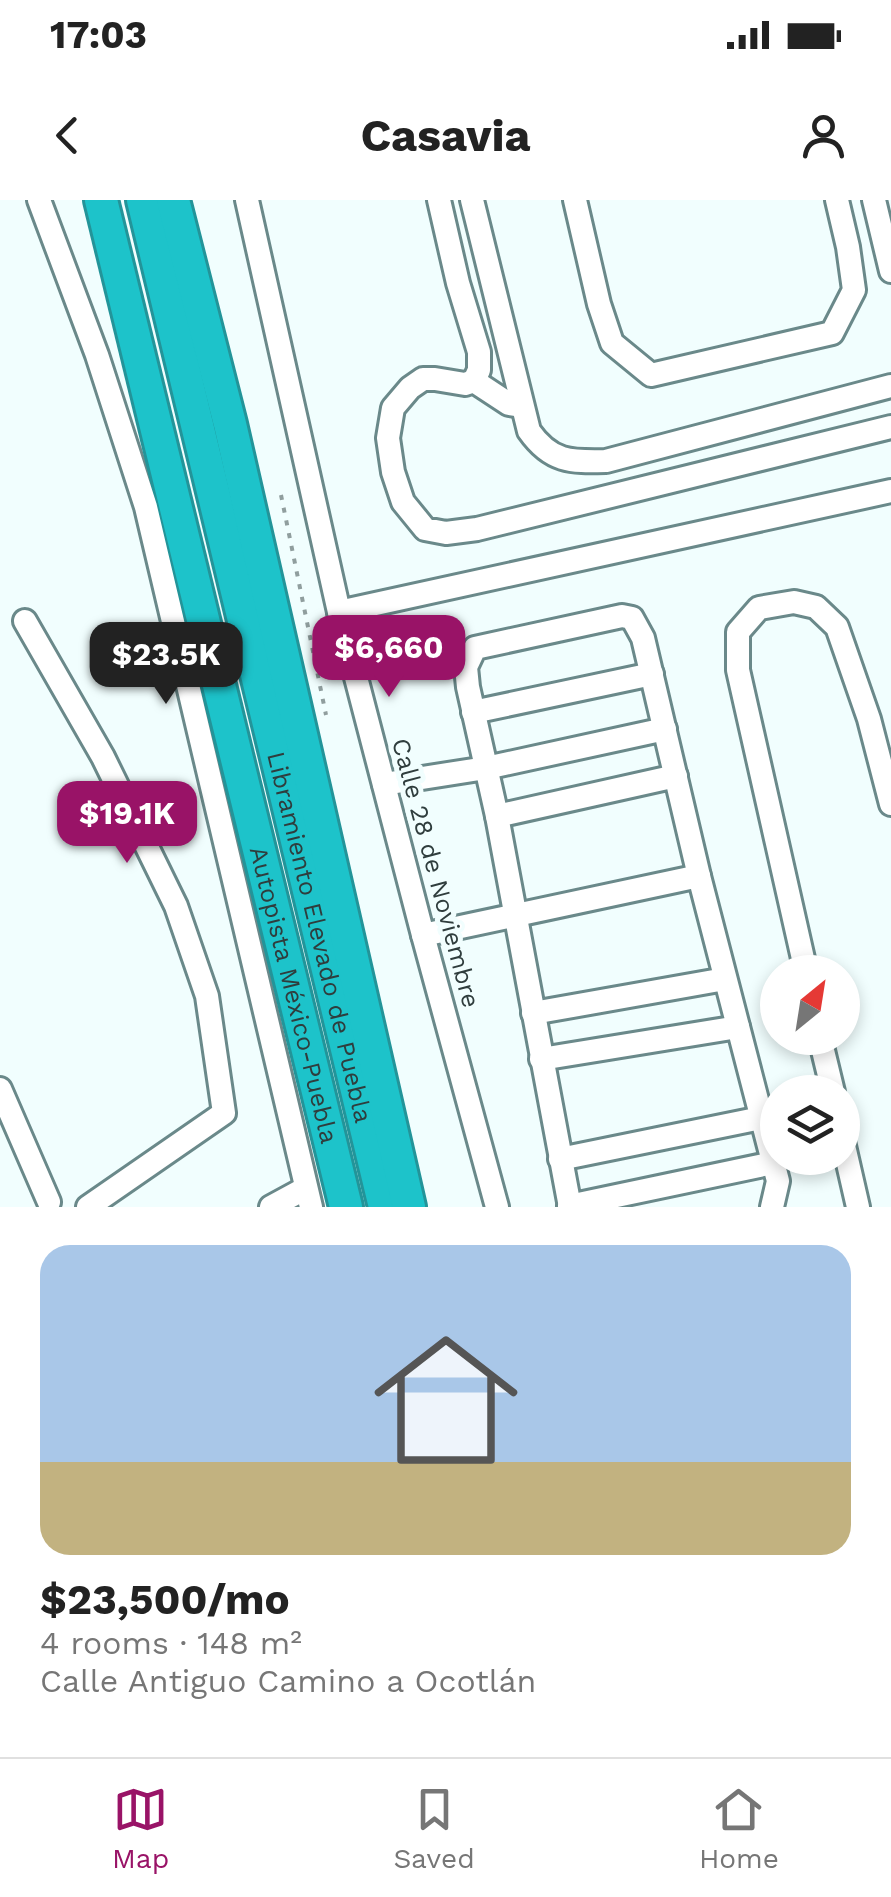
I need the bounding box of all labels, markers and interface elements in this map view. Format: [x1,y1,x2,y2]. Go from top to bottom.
text: 17:03 [50,13,147,57]
icon: back [40,108,95,163]
icon: person [796,108,851,163]
text: Casavia [360,109,531,162]
pin: $6,660 [308,615,470,700]
pin: $23.5K [85,622,247,707]
text: $6,660 [334,628,444,666]
text: $23.5K [112,635,220,673]
street label: Calle 28 de Noviembre [386,735,486,1011]
street label: Libramiento Elevado de Puebla [262,749,379,1125]
pin: $19.1K [46,781,208,866]
text: $19.1K [79,794,175,832]
street label: Autopista México-Puebla [244,843,345,1146]
north arrow [760,955,860,1055]
map controls [760,955,860,1175]
button: layers [760,1075,860,1175]
icon: home [356,1310,536,1490]
text: $23,500/mo [40,1575,290,1624]
text: 4 rooms · 148 m² [40,1624,302,1662]
text: Calle Antiguo Camino a Ocotlán [40,1662,536,1700]
tab: Map [112,1782,169,1875]
tab: Saved [393,1782,475,1875]
tab: Home [699,1782,779,1875]

